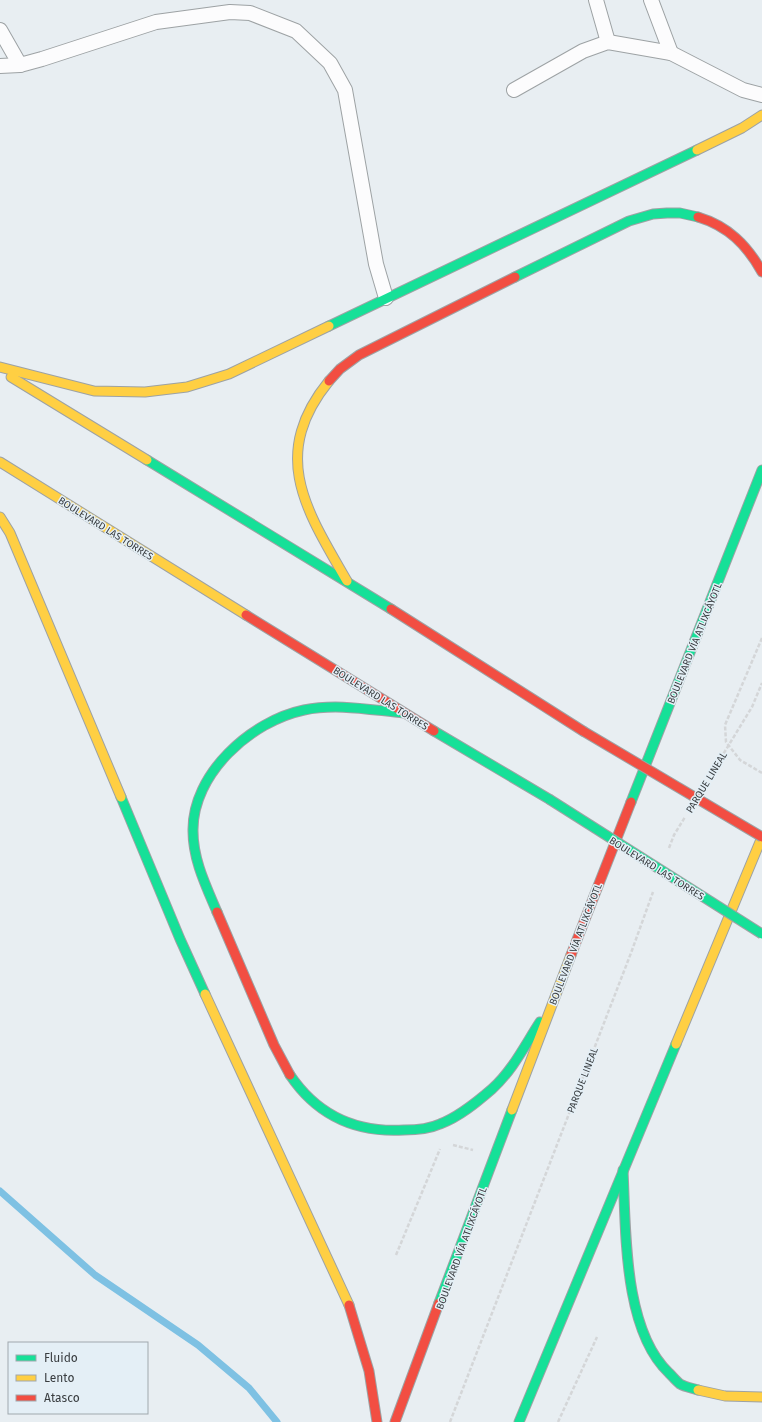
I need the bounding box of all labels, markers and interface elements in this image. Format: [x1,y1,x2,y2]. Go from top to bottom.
street label: BOULEVARD LAS TORRES [56,495,156,563]
street label: BOULEVARD VÍA ATLIXCÁYOTL [663,580,725,706]
street label: BOULEVARD LAS TORRES [331,665,431,733]
street label: PARQUE LINEAL [684,750,730,815]
street label: BOULEVARD LAS TORRES [607,835,707,903]
street label: BOULEVARD VÍA ATLIXCÁYOTL [545,881,605,1007]
street label: PARQUE LINEAL [565,1046,601,1115]
street label: BOULEVARD VÍA ATLIXCÁYOTL [432,1185,490,1311]
legend [8,1342,148,1414]
text: Fluido [44,1351,78,1365]
text: Lento [44,1371,74,1385]
text: Atasco [44,1391,80,1405]

